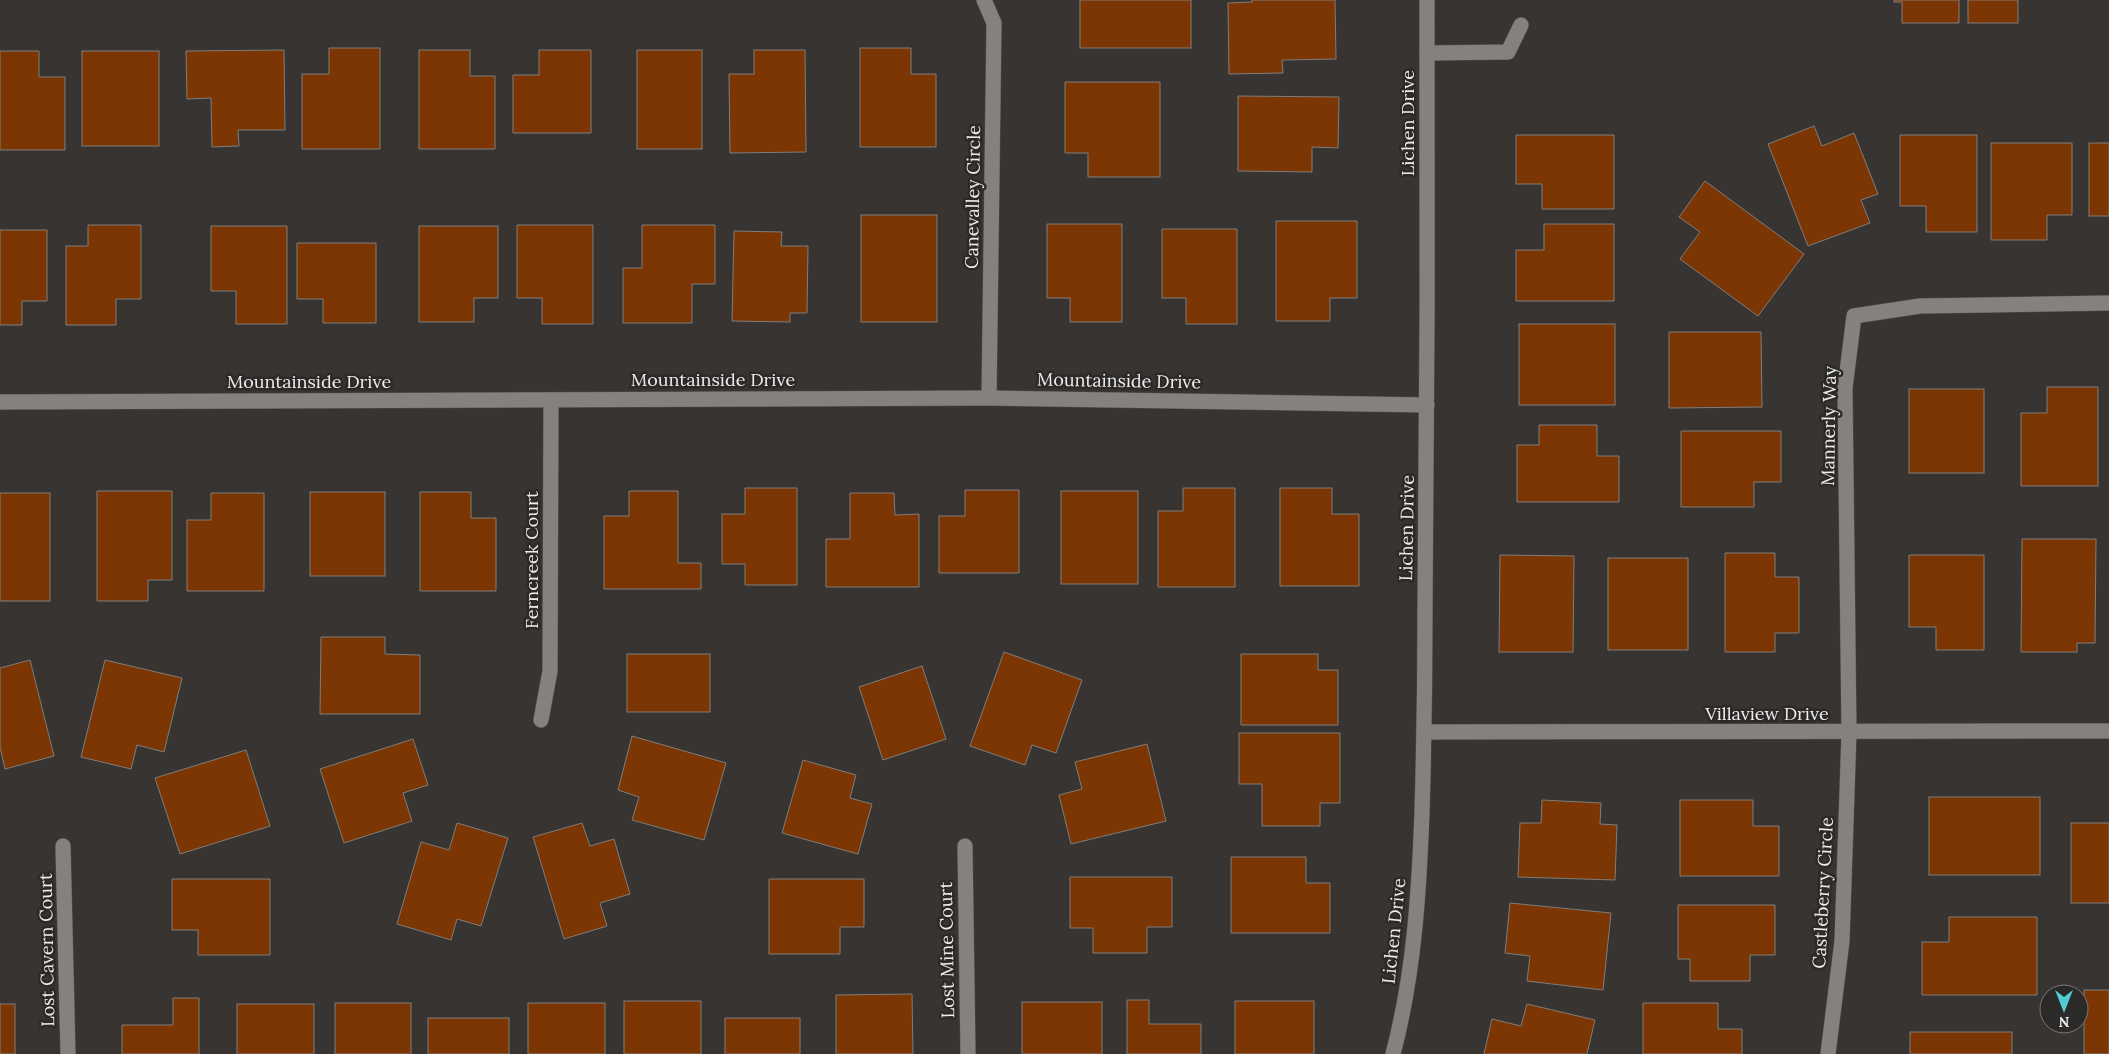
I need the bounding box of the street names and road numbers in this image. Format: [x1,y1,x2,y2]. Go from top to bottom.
street label: Lichen Drive [1396,70,1419,176]
street label: Canevalley Circle [960,125,985,269]
street label: Mannerly Way [1816,365,1841,486]
street label: Mountainside Drive [631,368,795,391]
street label: Mountainside Drive [1037,368,1202,393]
street label: Mountainside Drive [227,370,391,393]
street label: Lichen Drive [1394,474,1419,581]
street label: Ferncreek Court [520,491,543,629]
street label: Villaview Drive [1704,702,1829,725]
street label: Castleberry Circle [1807,816,1838,969]
street label: Lost Cavern Court [34,873,59,1027]
street label: Lichen Drive [1377,877,1411,985]
street label: Lost Mine Court [934,881,959,1019]

